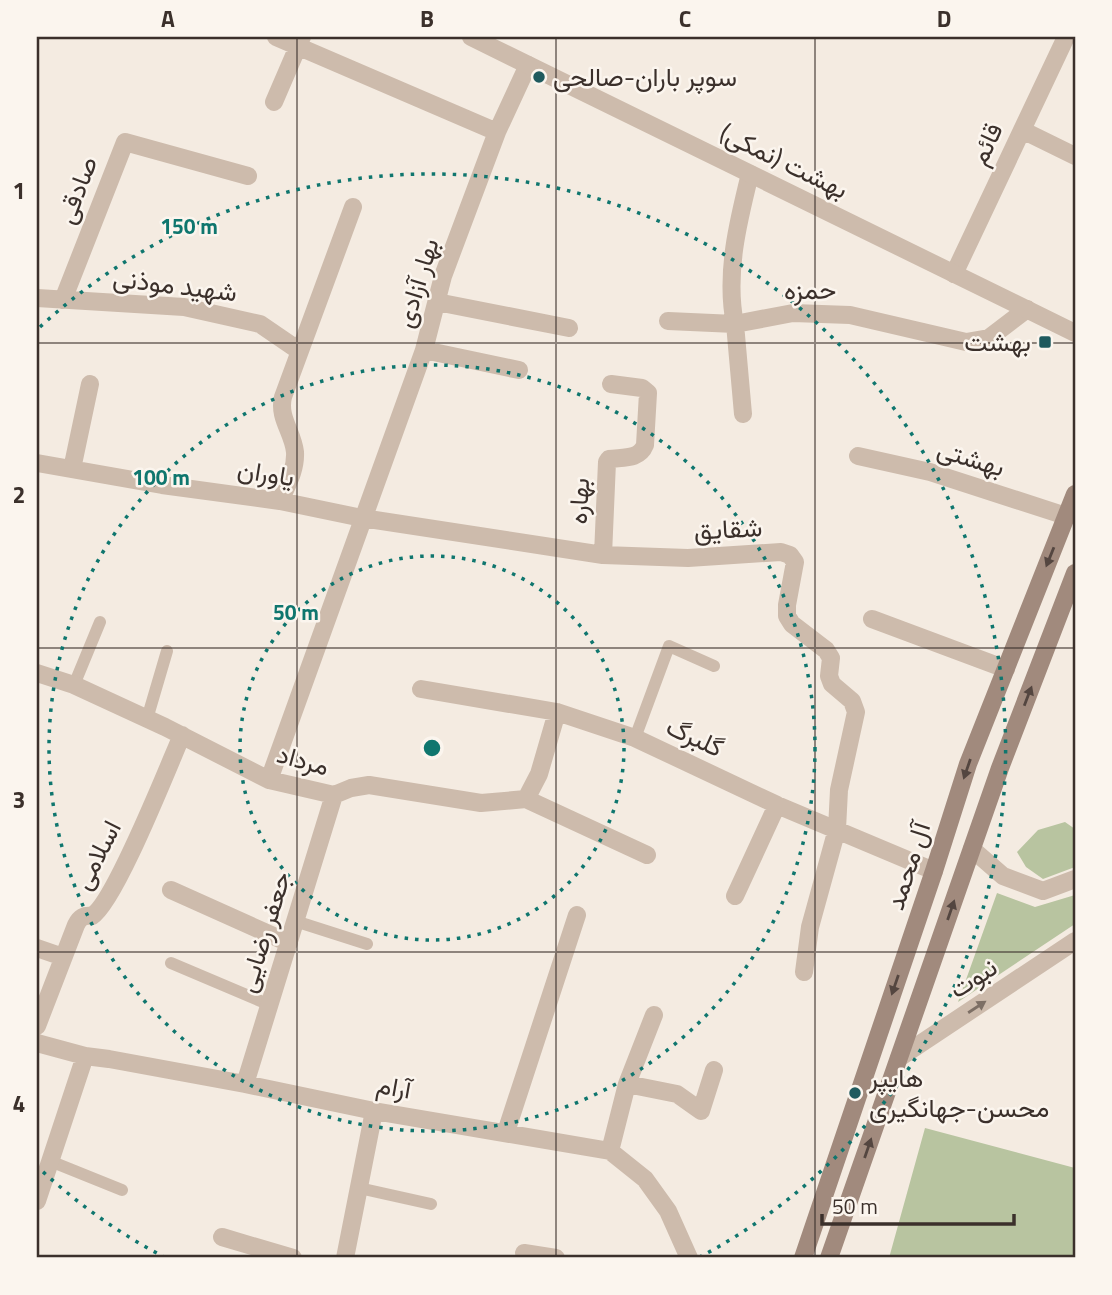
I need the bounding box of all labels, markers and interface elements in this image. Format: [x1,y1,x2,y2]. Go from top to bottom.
text: A [161,1,175,36]
text: B [420,1,434,36]
text: C [679,1,691,36]
text: D [937,1,951,36]
place label: سوپر باران-صالحی [553,57,737,96]
marker: سوپر باران-صالحی [531,69,547,85]
street label: بهشت (نمکی) [713,113,855,208]
street label: قائم [959,116,1012,172]
street label: صادقی [46,150,107,229]
text: 1 [13,173,25,208]
text: 150 m [160,210,218,242]
street label: بهار آزادی [384,233,449,333]
street label: شهید موذنی [111,258,239,311]
street label: حمزه [783,270,837,309]
place label: بهشت [964,322,1031,361]
marker: بهشت [1037,334,1053,350]
street label: بهشتی [933,429,1010,486]
street label: یاوران [235,449,297,496]
text: 100 m [132,461,190,493]
text: 2 [13,477,25,512]
street label: بهاره [558,477,599,525]
street label: شقایق [693,507,763,550]
one-way arrow [1044,547,1055,568]
text: 50 m [273,596,319,628]
one-way arrow [1023,685,1034,706]
street label: گلبرگ [660,706,730,767]
street label: مرداد [273,734,334,785]
centre of rings [420,736,444,760]
one-way arrow [961,759,971,780]
text: 3 [13,782,25,817]
street label: اسلامی [63,813,131,896]
street label: آل محمد [875,815,941,915]
street label: جعفر رضایی [227,866,300,997]
one-way arrow [946,899,957,920]
street label: نبوت [941,947,1005,1008]
one-way arrow [890,975,900,996]
one-way arrow [967,1000,986,1013]
place label: هایپر محسن-جهانگیری [868,1058,1049,1127]
street label: آرام [374,1064,416,1109]
marker: هایپر محسن-جهانگیری [847,1085,863,1101]
text: 4 [13,1086,25,1121]
one-way arrow [863,1137,874,1158]
scale bar [822,1183,1014,1227]
text: 50 m [832,1190,878,1222]

